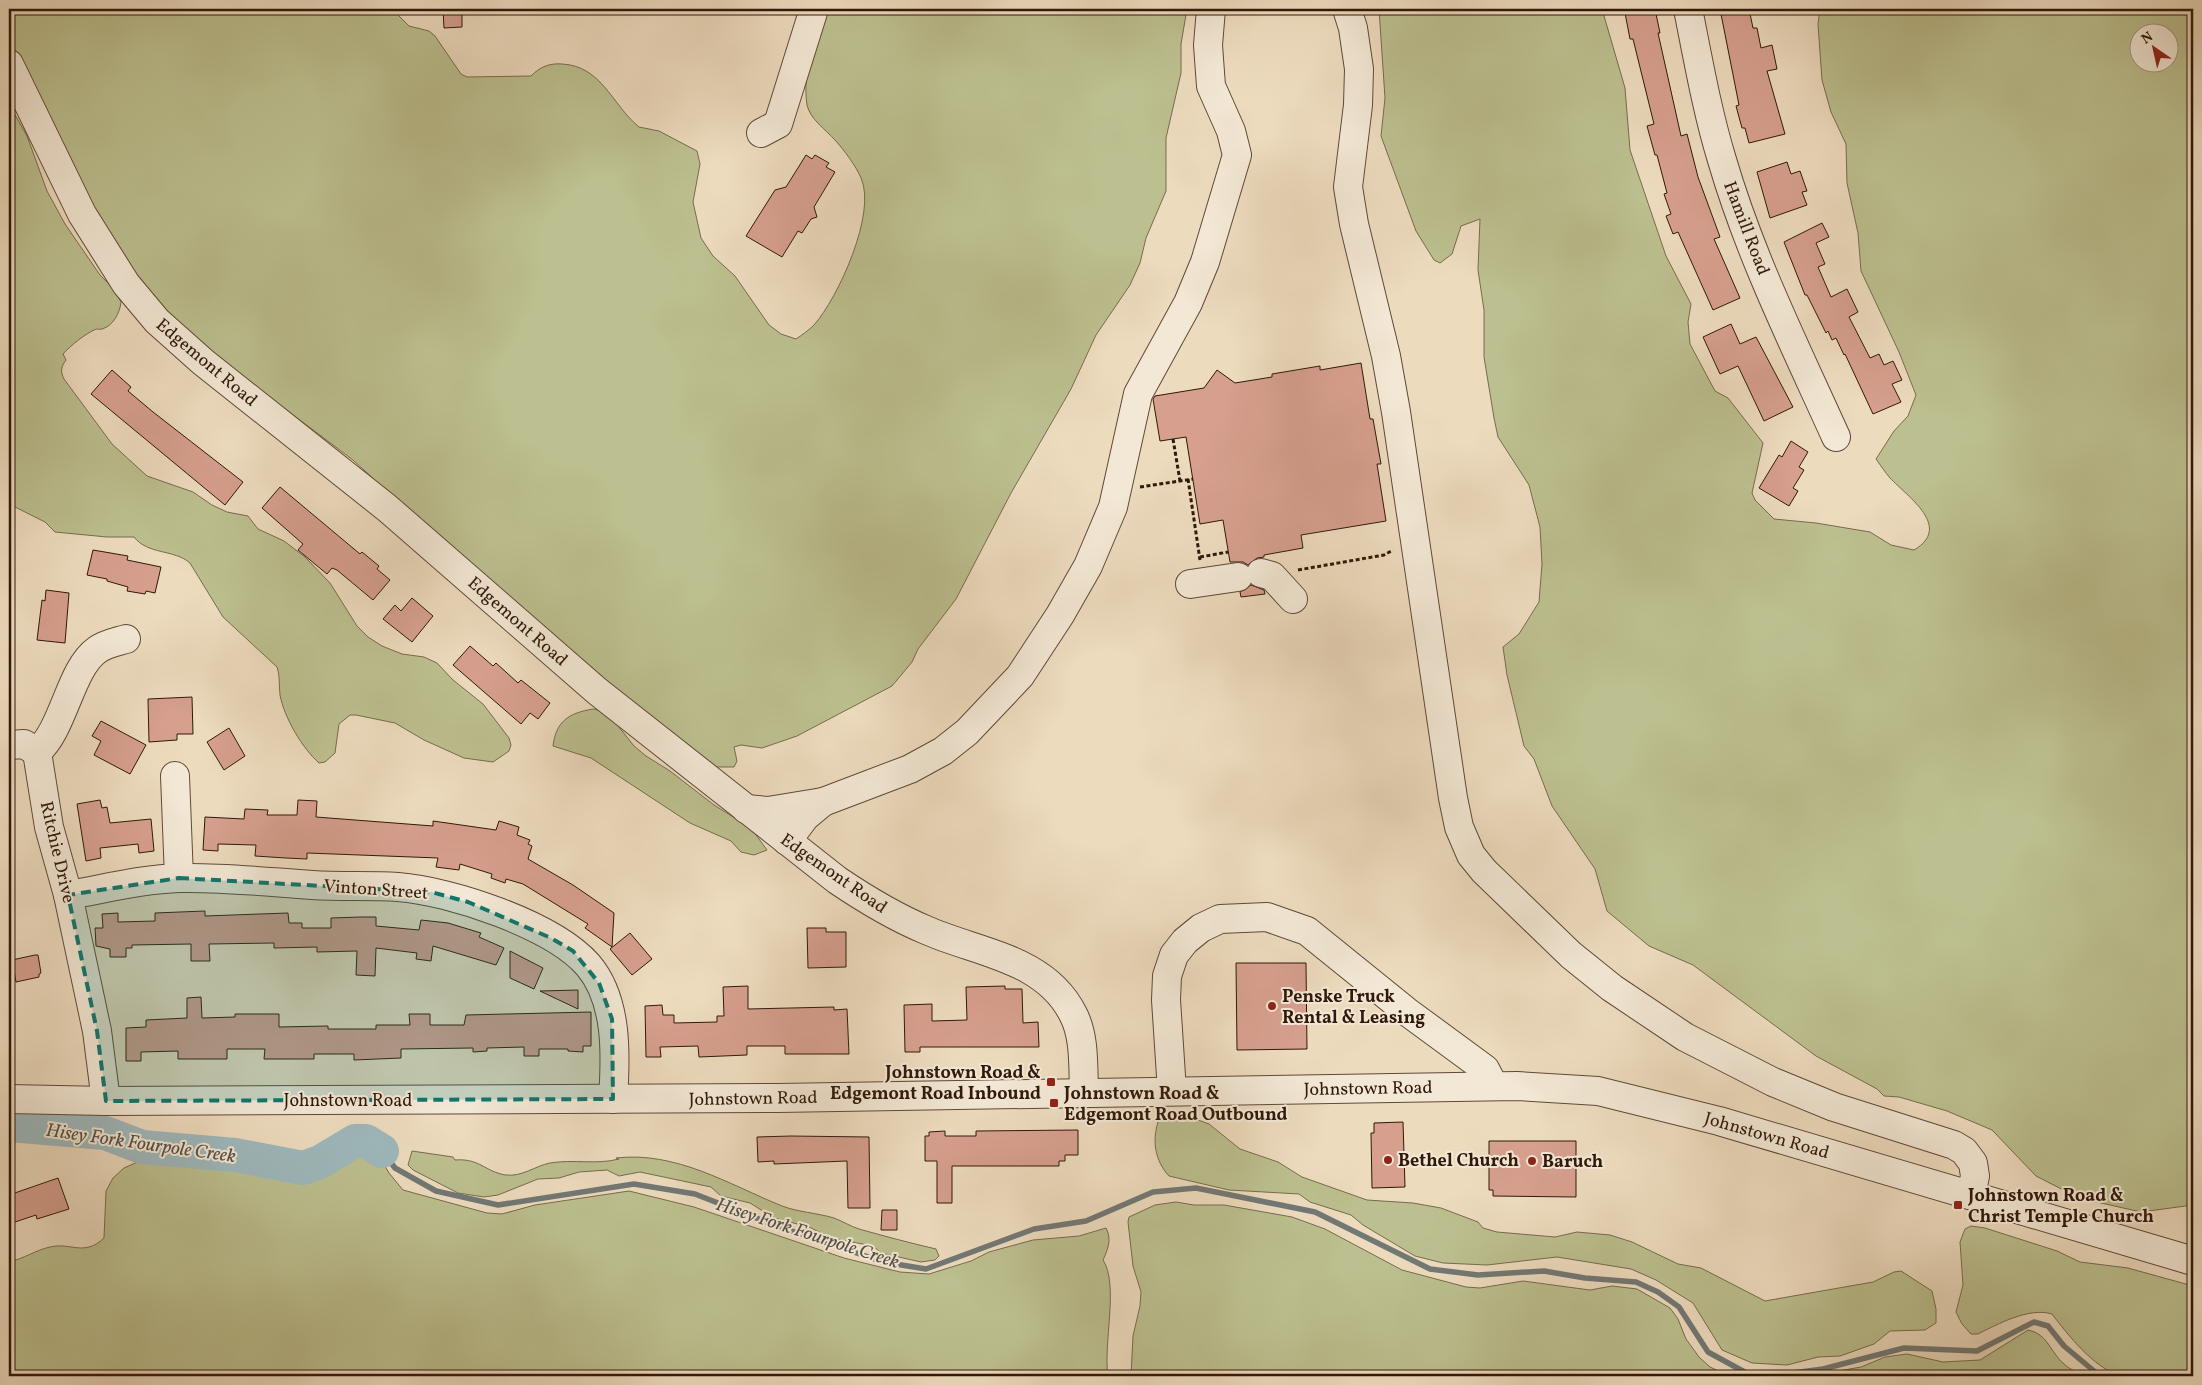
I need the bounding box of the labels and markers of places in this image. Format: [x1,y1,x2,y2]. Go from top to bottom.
place label: Penske Truck Rental & Leasing [1282,985,1425,1031]
marker: Penske Truck Rental & Leasing [1266,1000,1278,1012]
place label: Johnstown Road & Edgemont Road Inbound [830,1061,1041,1107]
marker: Johnstown Road & Edgemont Road Inbound [1045,1076,1057,1088]
place label: Johnstown Road & Edgemont Road Outbound [1063,1082,1288,1128]
marker: Johnstown Road & Edgemont Road Outbound [1048,1097,1060,1109]
place label: Bethel Church [1398,1149,1519,1174]
place label: Baruch [1542,1150,1604,1175]
marker: Bethel Church [1382,1154,1394,1166]
marker: Baruch [1526,1155,1538,1167]
place label: Johnstown Road & Christ Temple Church [1967,1184,2154,1230]
marker: Johnstown Road & Christ Temple Church [1952,1199,1964,1211]

